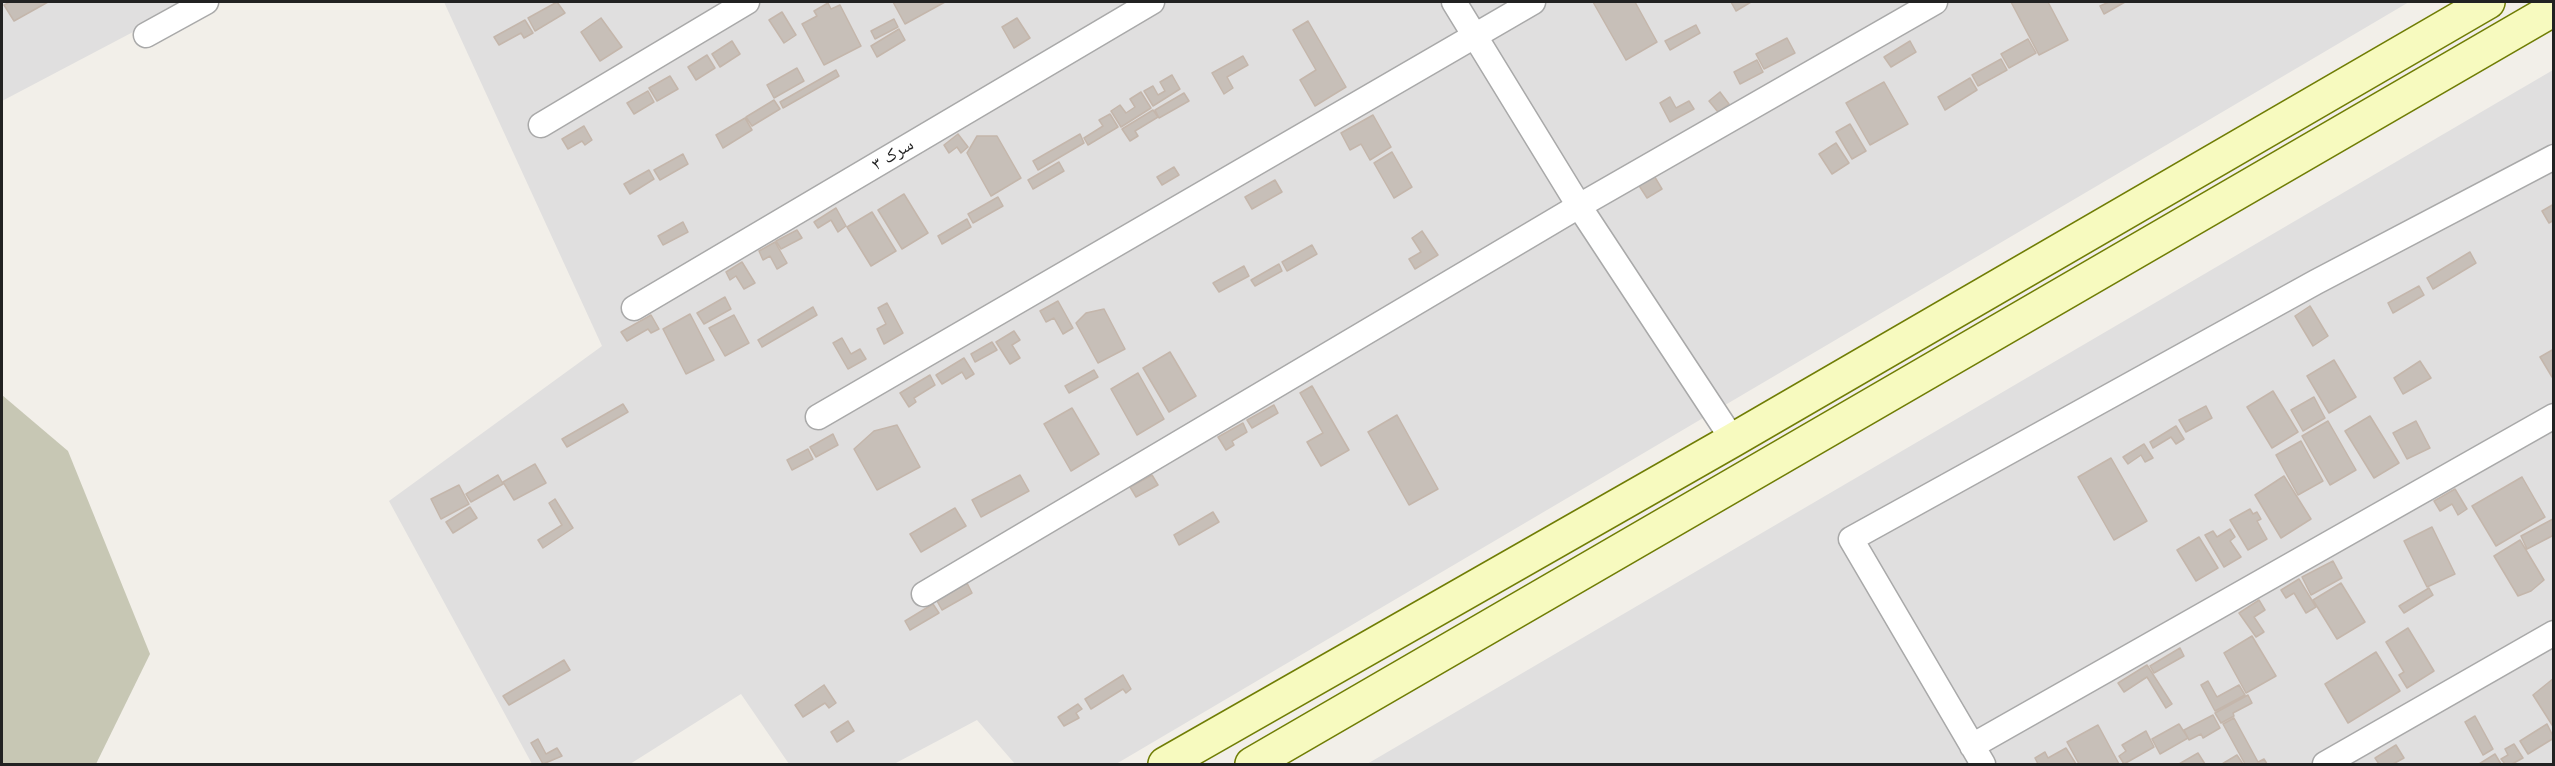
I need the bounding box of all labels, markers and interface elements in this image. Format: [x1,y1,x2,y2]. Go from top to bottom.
street label: سرک ۳ [868,134,918,176]

